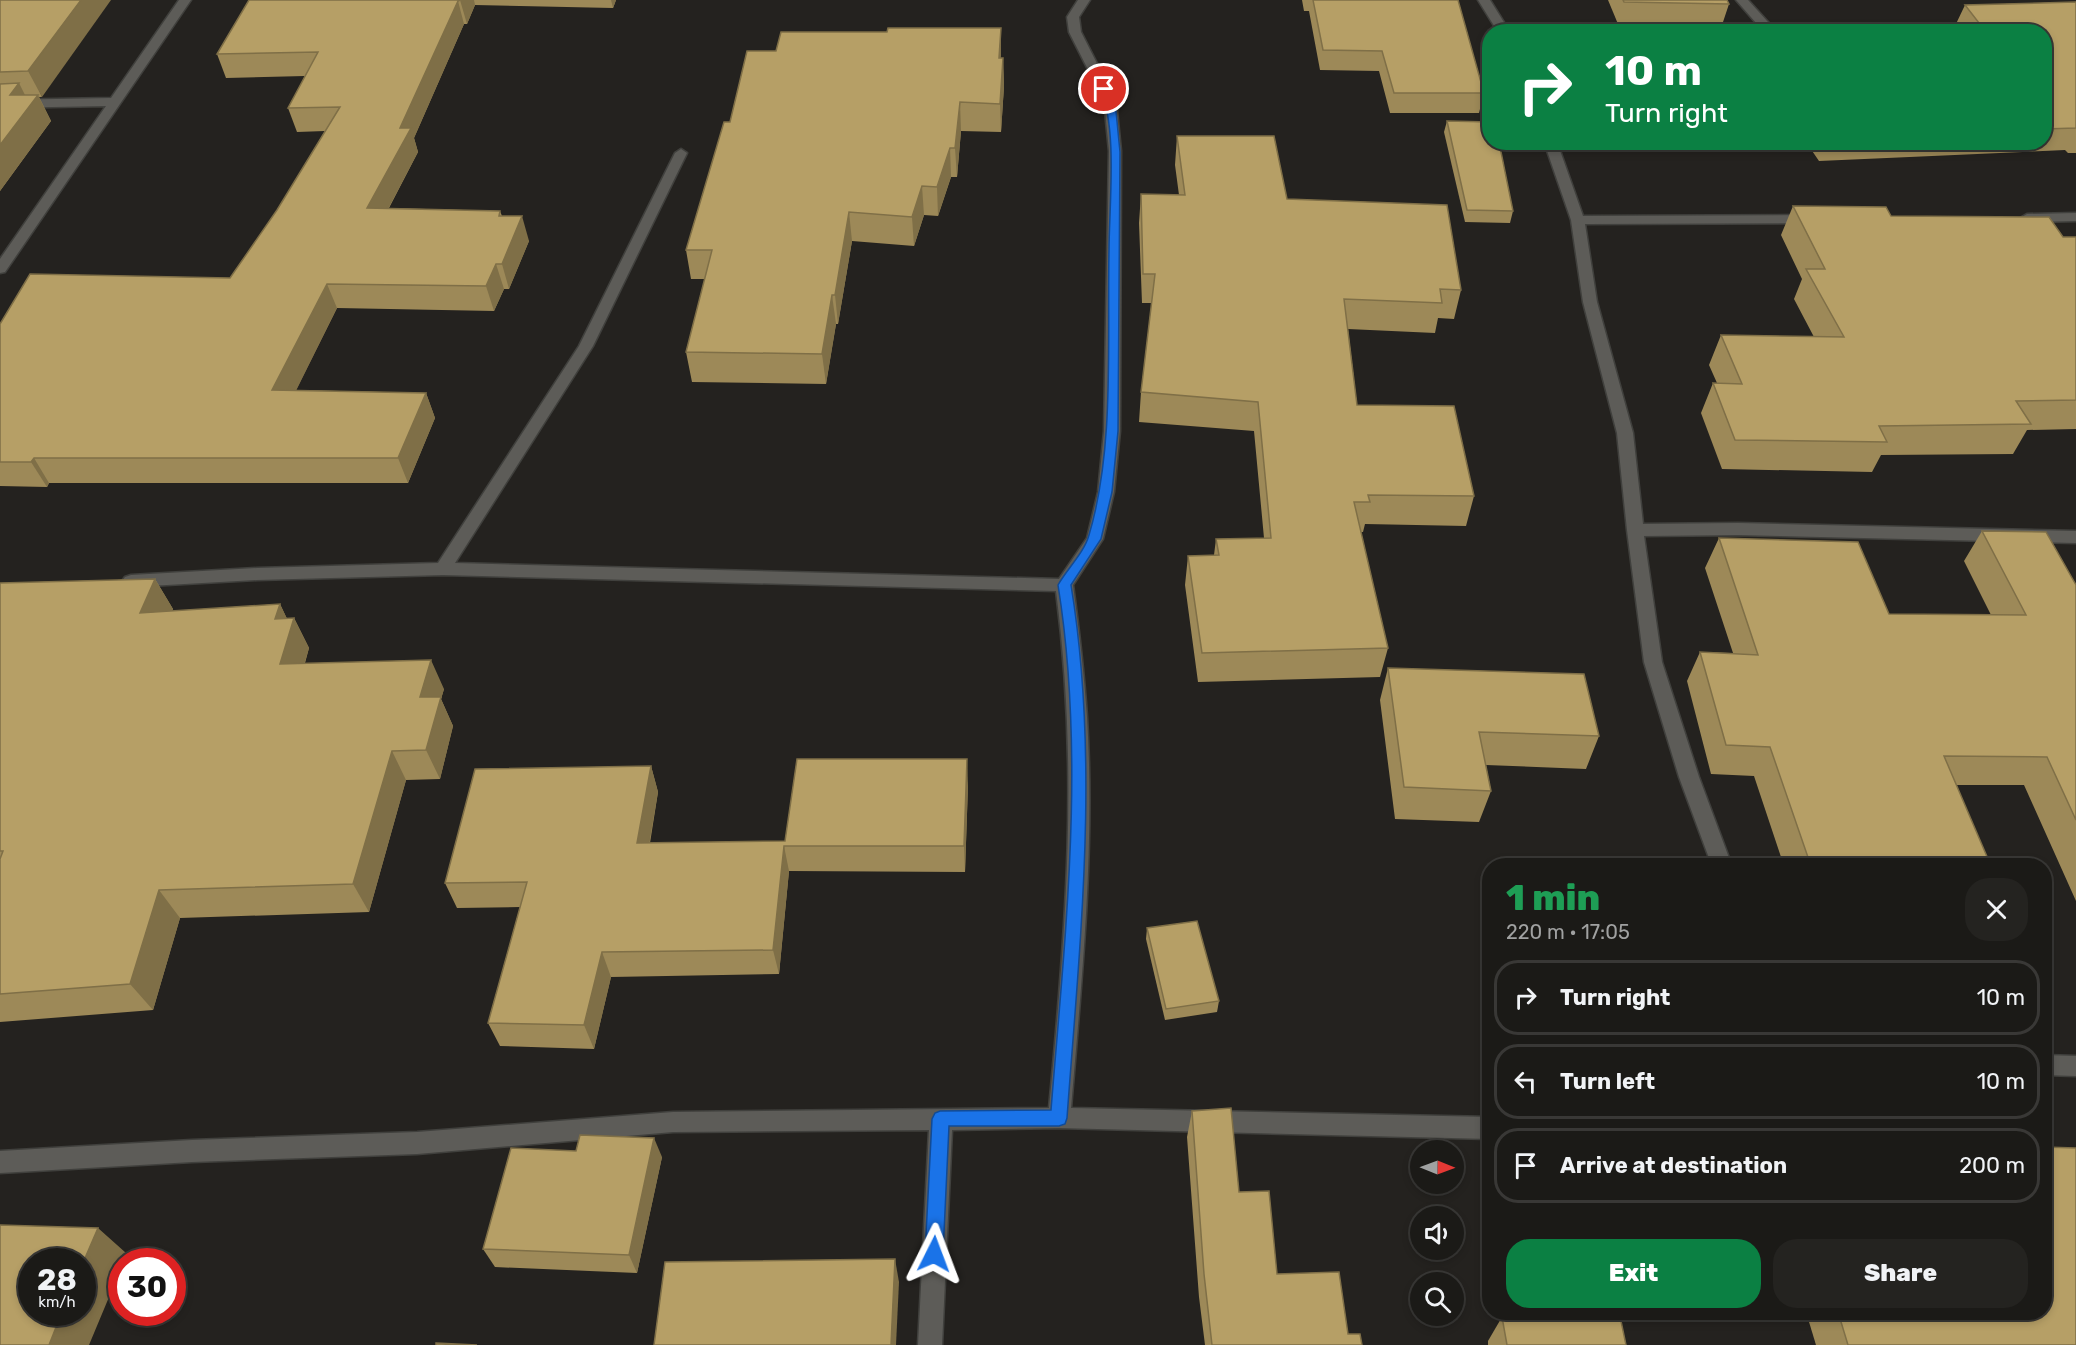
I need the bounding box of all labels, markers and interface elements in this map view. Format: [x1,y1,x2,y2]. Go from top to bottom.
text: 10 m [1605,46,1702,96]
icon: right [1506,48,1584,126]
pin [1078,63,1129,114]
icon: arrive [1087,72,1120,105]
text: Turn right [1605,97,1728,129]
text: 1 min [1506,876,1600,919]
button: close [1965,878,2028,941]
text: 220 m · 17:05 [1506,920,1630,944]
icon: right [1509,981,1542,1014]
text: Turn right [1560,984,1670,1011]
text: 10 m [1977,984,2025,1011]
icon: left [1509,1065,1542,1098]
text: Turn left [1560,1068,1655,1095]
text: 10 m [1977,1068,2025,1095]
north arrow [1410,1140,1464,1194]
map controls [1410,1140,1464,1326]
icon: arrive [1509,1149,1542,1182]
text: Arrive at destination [1560,1152,1787,1179]
text: 200 m [1959,1152,2025,1179]
button: sound [1410,1206,1464,1260]
position arrow [902,1222,966,1286]
button: Exit [1506,1239,1761,1308]
button: Share [1773,1239,2028,1308]
speed limit sign: 30 [108,1248,186,1326]
text: 28 [37,1262,77,1298]
button: search [1410,1272,1464,1326]
text: km/h [38,1293,76,1311]

